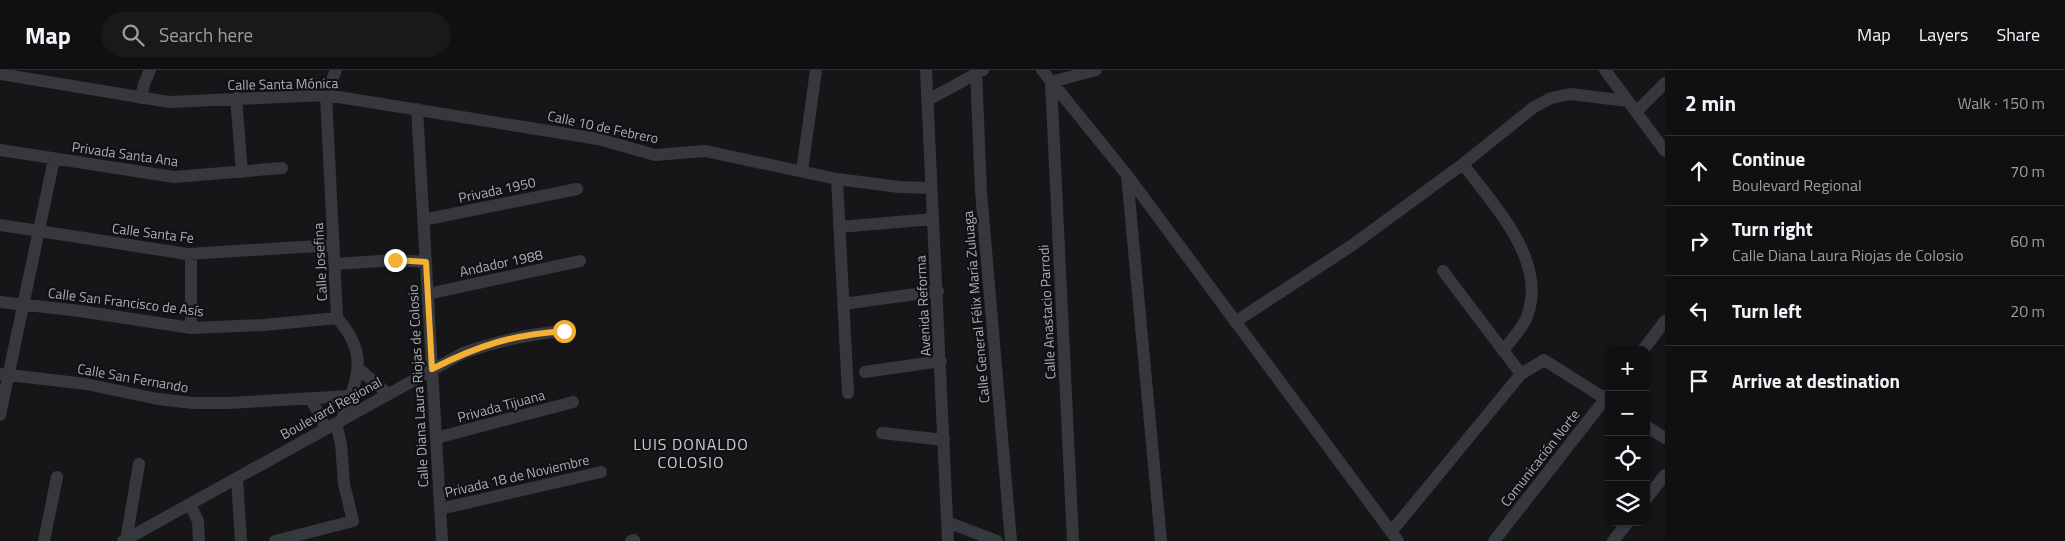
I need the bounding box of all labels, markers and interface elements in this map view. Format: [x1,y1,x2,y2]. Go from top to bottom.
search box [101,12,451,57]
text: Map [25,17,71,53]
text: Search here [159,20,253,49]
icon: search [119,21,147,49]
text: Map [1857,21,1891,48]
text: Layers [1919,21,1968,48]
text: Share [1996,21,2040,48]
street label: Calle Santa Mónica [227,72,339,95]
text: 2 min [1685,87,1736,119]
text: Walk · 150 m [1957,91,2045,115]
street label: Calle 10 de Febrero [546,104,661,149]
street label: Privada Santa Ana [70,136,180,171]
text: Continue [1732,144,1805,173]
icon: ahead [1685,157,1713,185]
text: 70 m [2010,159,2045,183]
street label: Privada 1950 [456,171,538,208]
text: Boulevard Regional [1732,173,1862,197]
street label: Calle General Félix María Zuluaga [957,210,994,404]
text: Turn right [1732,214,1813,243]
street label: Calle Santa Fe [111,217,195,248]
street label: Calle Josefina [307,222,332,302]
icon: right [1685,227,1713,255]
text: 60 m [2010,229,2045,253]
street label: Andador 1988 [457,243,544,282]
text: Calle Diana Laura Riojas de Colosio [1732,243,1964,267]
street label: Calle Anastacio Parrodi [1032,244,1061,380]
route end [384,249,407,272]
street label: Avenida Reforma [909,255,936,357]
street label: Calle San Francisco de Asís [47,282,205,321]
street label: Calle Diana Laura Riojas de Colosio [402,284,433,488]
text: Turn left [1732,296,1802,325]
icon: left [1685,297,1713,325]
text: 20 m [2010,299,2045,323]
route start [553,320,576,343]
map controls [1605,346,1650,526]
button: + [1605,346,1650,391]
street label: Calle San Fernando [76,357,190,398]
text: Arrive at destination [1732,366,1900,395]
icon: arrive [1685,367,1713,395]
street label: Boulevard Regional [276,371,385,444]
street label: Privada Tijuana [455,384,547,427]
button: − [1605,391,1650,436]
street label: Comunicación Norte [1495,405,1584,511]
district label: LUIS DONALDO COLOSIO [633,432,749,474]
button: locate [1605,436,1650,481]
street label: Privada 18 de Noviembre [442,449,591,502]
button: layers [1605,481,1650,526]

